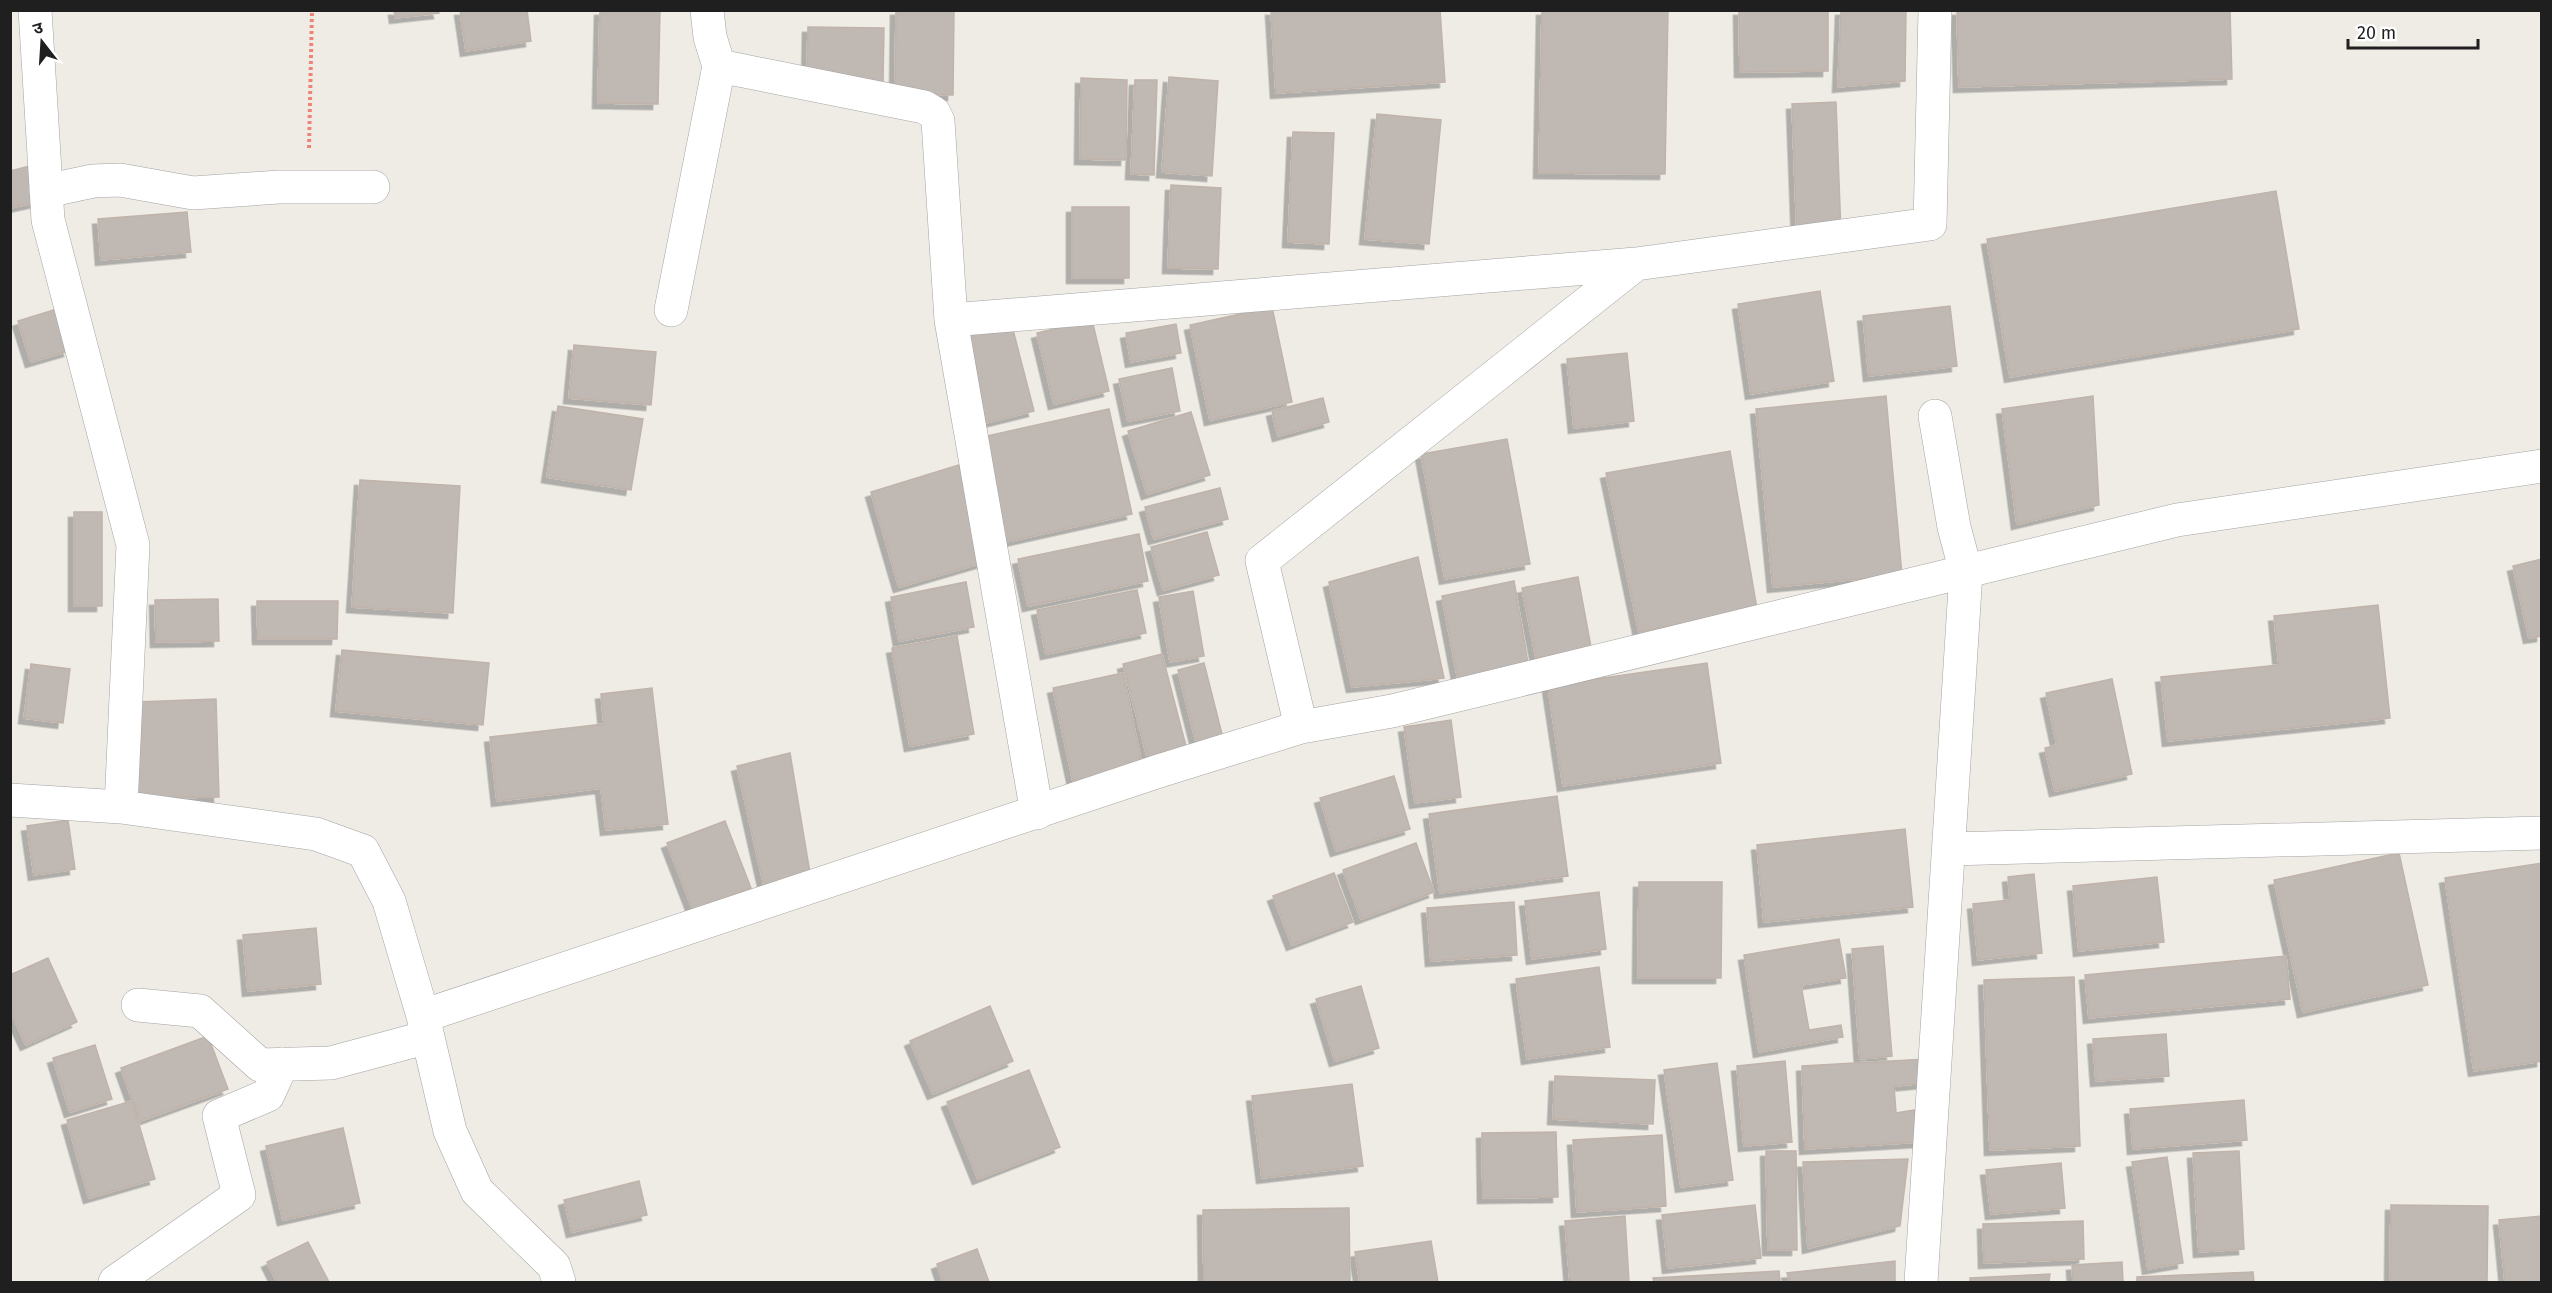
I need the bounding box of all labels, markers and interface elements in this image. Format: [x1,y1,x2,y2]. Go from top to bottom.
north arrow [12,12,72,72]
scale bar [2348,12,2478,50]
text: उ [31,17,46,39]
text: 20 m [2357,22,2396,44]

